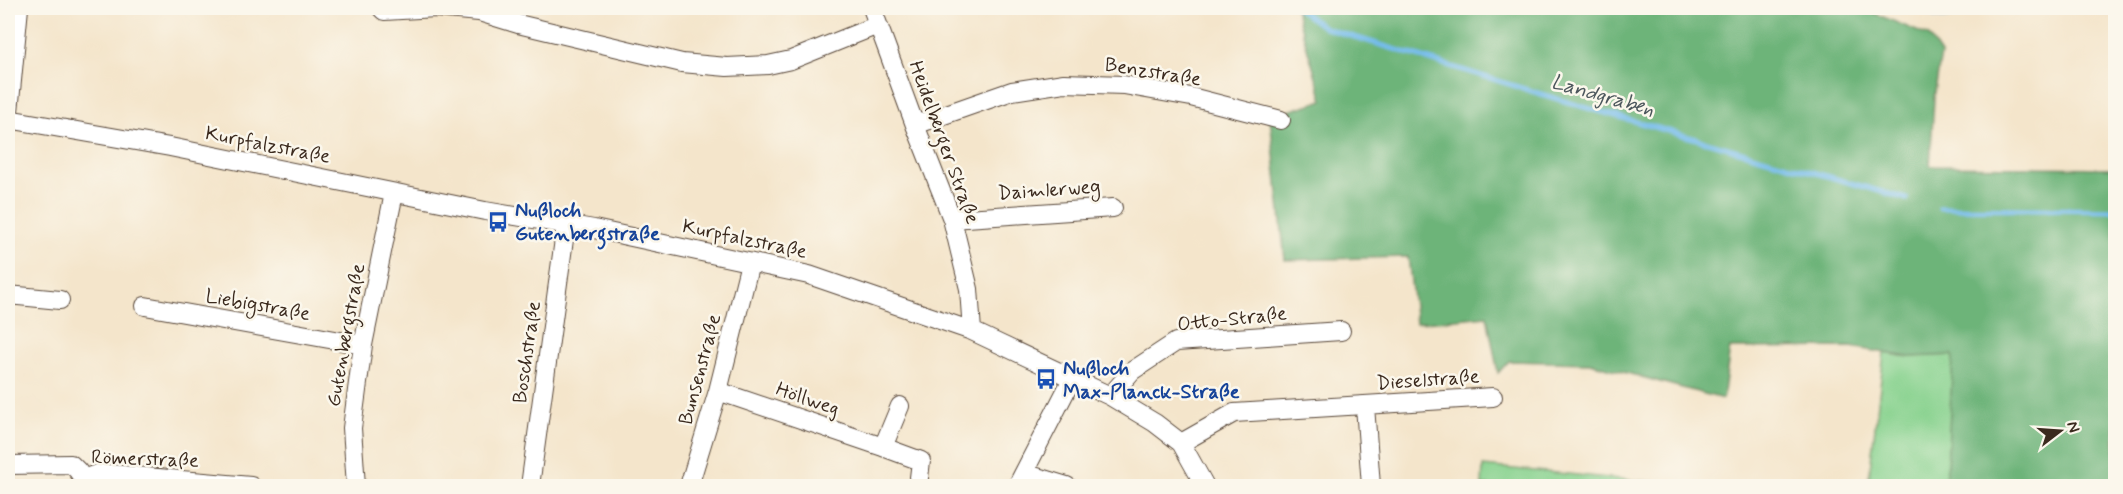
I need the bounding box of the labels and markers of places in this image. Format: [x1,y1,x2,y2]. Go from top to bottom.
place label: Nußloch Gutenbergstraße [515,198,660,250]
bus stop icon: Nußloch Gutenbergstraße [486,210,510,234]
place label: Nußloch Max-Planck-Straße [1063,356,1240,406]
bus stop icon: Nußloch Max-Planck-Straße [1034,367,1058,391]

